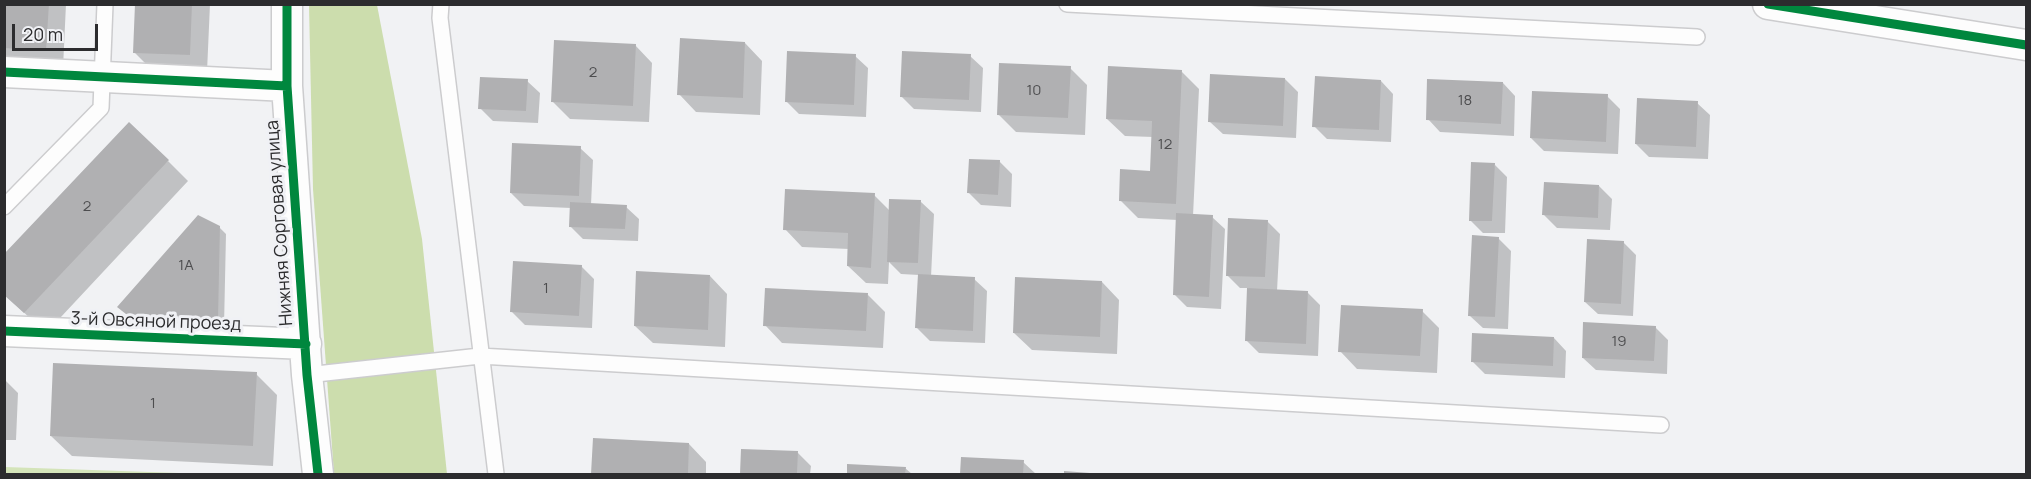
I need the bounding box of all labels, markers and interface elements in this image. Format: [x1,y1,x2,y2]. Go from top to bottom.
scale bar [15,12,100,50]
text: 20 m [23,22,63,46]
house number: 2 [589,64,597,82]
house number: 10 [1027,82,1041,100]
house number: 18 [1458,92,1472,110]
street label: Нижняя Сорговая улица [262,119,298,327]
house number: 12 [1158,136,1172,154]
house number: 2 [83,198,91,216]
house number: 1А [178,257,194,275]
house number: 1 [543,280,549,298]
street label: 3-й Овсяной проезд [70,308,242,336]
house number: 19 [1611,333,1627,351]
house number: 1 [150,395,156,413]

